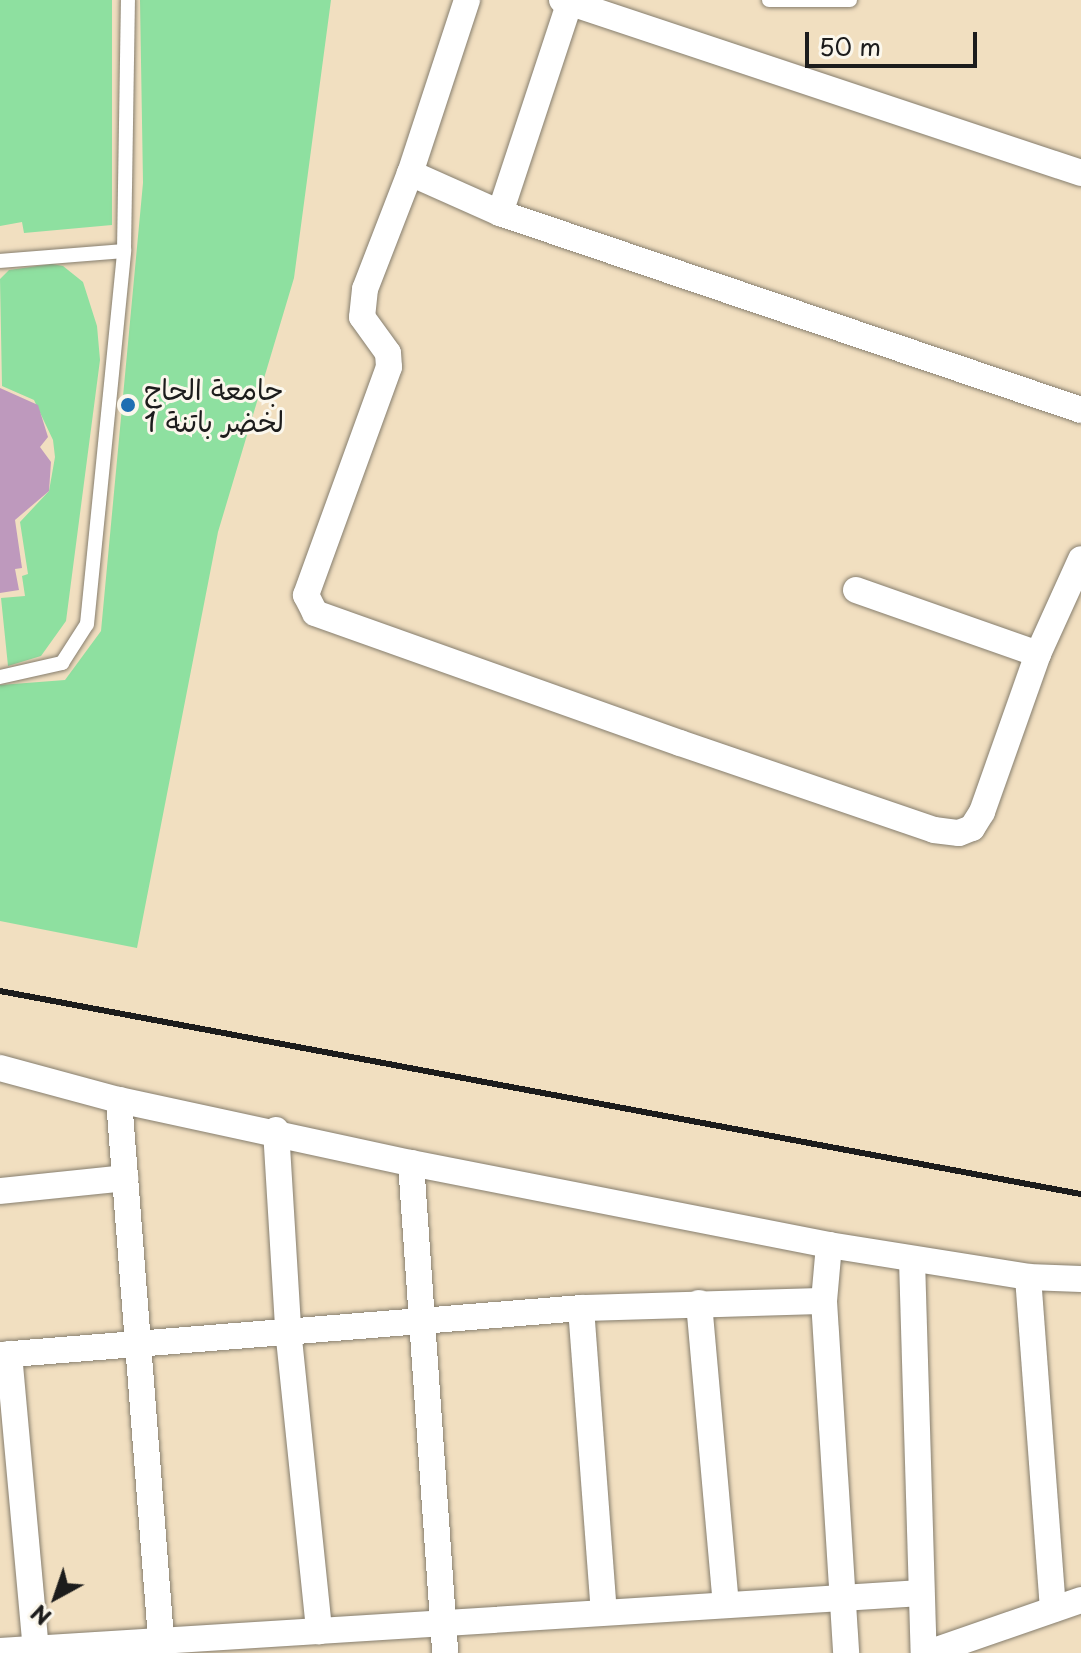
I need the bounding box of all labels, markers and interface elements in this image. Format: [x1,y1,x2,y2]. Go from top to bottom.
scale bar [809,16,981,66]
text: 50 m [819,28,881,64]
place label: جامعة الحاج لخضر باتنة 1 [144,372,284,438]
marker: جامعة الحاج لخضر باتنة 1 [119,396,137,414]
north arrow [16,1557,96,1637]
text: N [23,1598,58,1634]

